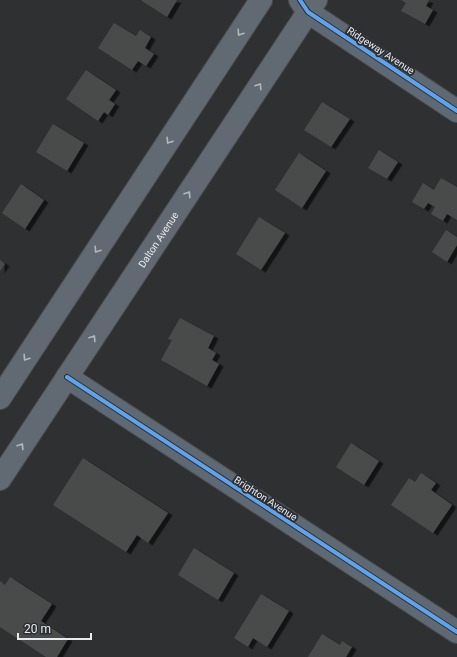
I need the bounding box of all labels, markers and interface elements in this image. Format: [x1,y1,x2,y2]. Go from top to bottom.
street label: Ridgeway Avenue [345,25,416,76]
one-way arrow [238,28,245,35]
one-way arrow [254,83,262,90]
one-way arrow [166,137,173,144]
one-way arrow [183,191,191,198]
street label: Dalton Avenue [136,210,181,269]
one-way arrow [94,246,102,253]
one-way arrow [88,335,96,342]
one-way arrow [24,354,31,361]
one-way arrow [17,444,24,451]
street label: Brighton Avenue [232,474,299,523]
scale bar [18,615,91,641]
text: 20 m [24,622,51,636]

